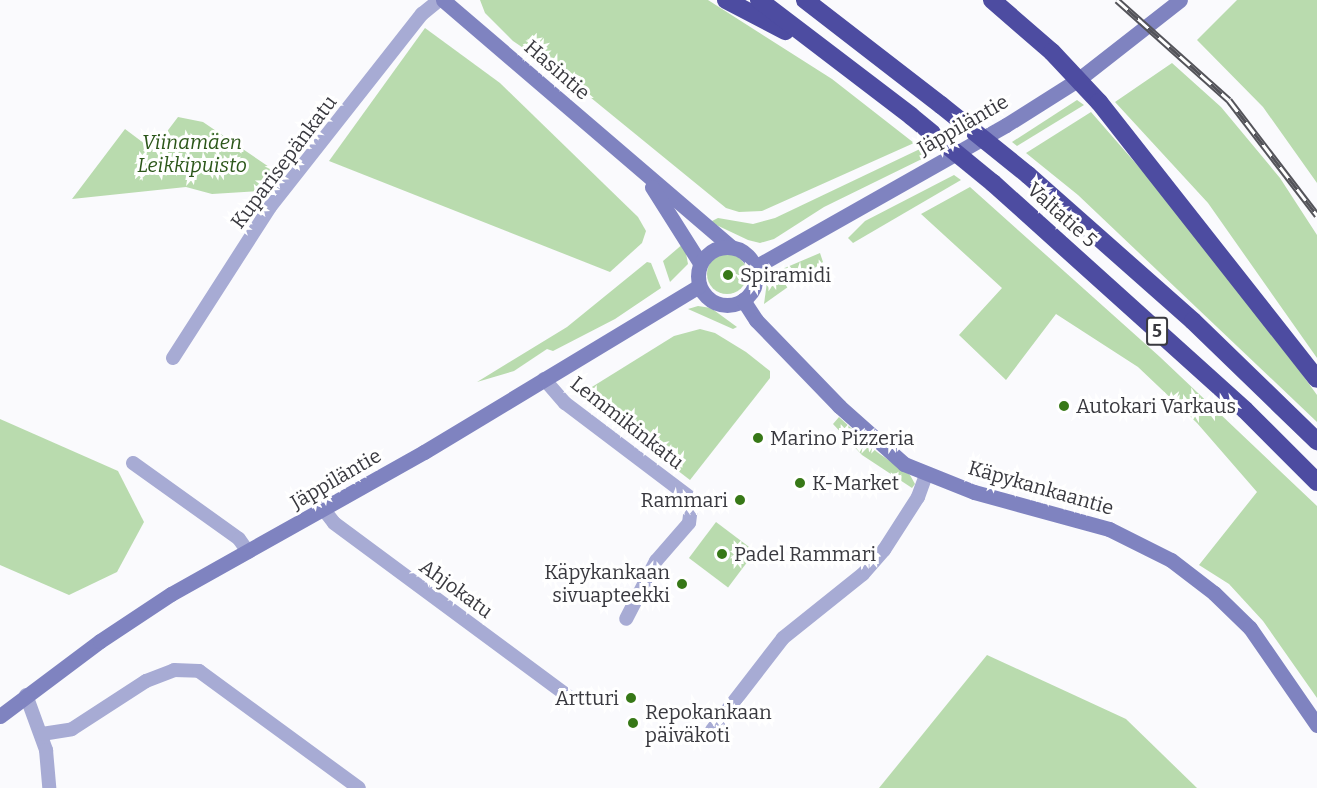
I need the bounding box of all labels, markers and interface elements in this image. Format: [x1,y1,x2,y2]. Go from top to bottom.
street label: Hasintie [519,35,595,105]
street label: Jäppiläntie [914,90,1012,160]
street label: Kuparisepänkatu [226,91,342,233]
park label: Viinamäen Leikkipuisto [137,131,247,178]
street label: Valtatie 5 [1022,177,1102,253]
place label: Spiramidi [740,263,831,287]
marker: Spiramidi [721,268,735,282]
road number: 5 [1145,316,1169,346]
street label: Lemmikinkatu [566,371,688,475]
place label: Autokari Varkaus [1076,394,1236,418]
marker: Autokari Varkaus [1057,399,1071,413]
place label: Marino Pizzeria [770,426,914,450]
marker: Marino Pizzeria [751,431,765,445]
street label: Jäppiläntie [287,444,385,514]
street label: Käpykankaantie [966,456,1116,520]
place label: K-Market [812,471,899,495]
marker: K-Market [793,476,807,490]
place label: Rammari [641,488,728,512]
marker: Rammari [733,493,747,507]
place label: Padel Rammari [734,542,876,566]
marker: Padel Rammari [715,547,729,561]
street label: Ahjokatu [415,554,497,624]
place label: Käpykankaan sivuapteekki [544,560,670,607]
marker: Käpykankaan sivuapteekki [675,577,689,591]
place label: Artturi [555,686,619,710]
marker: Artturi [624,691,638,705]
place label: Repokankaan päiväkoti [645,700,772,747]
marker: Repokankaan päiväkoti [626,716,640,730]

